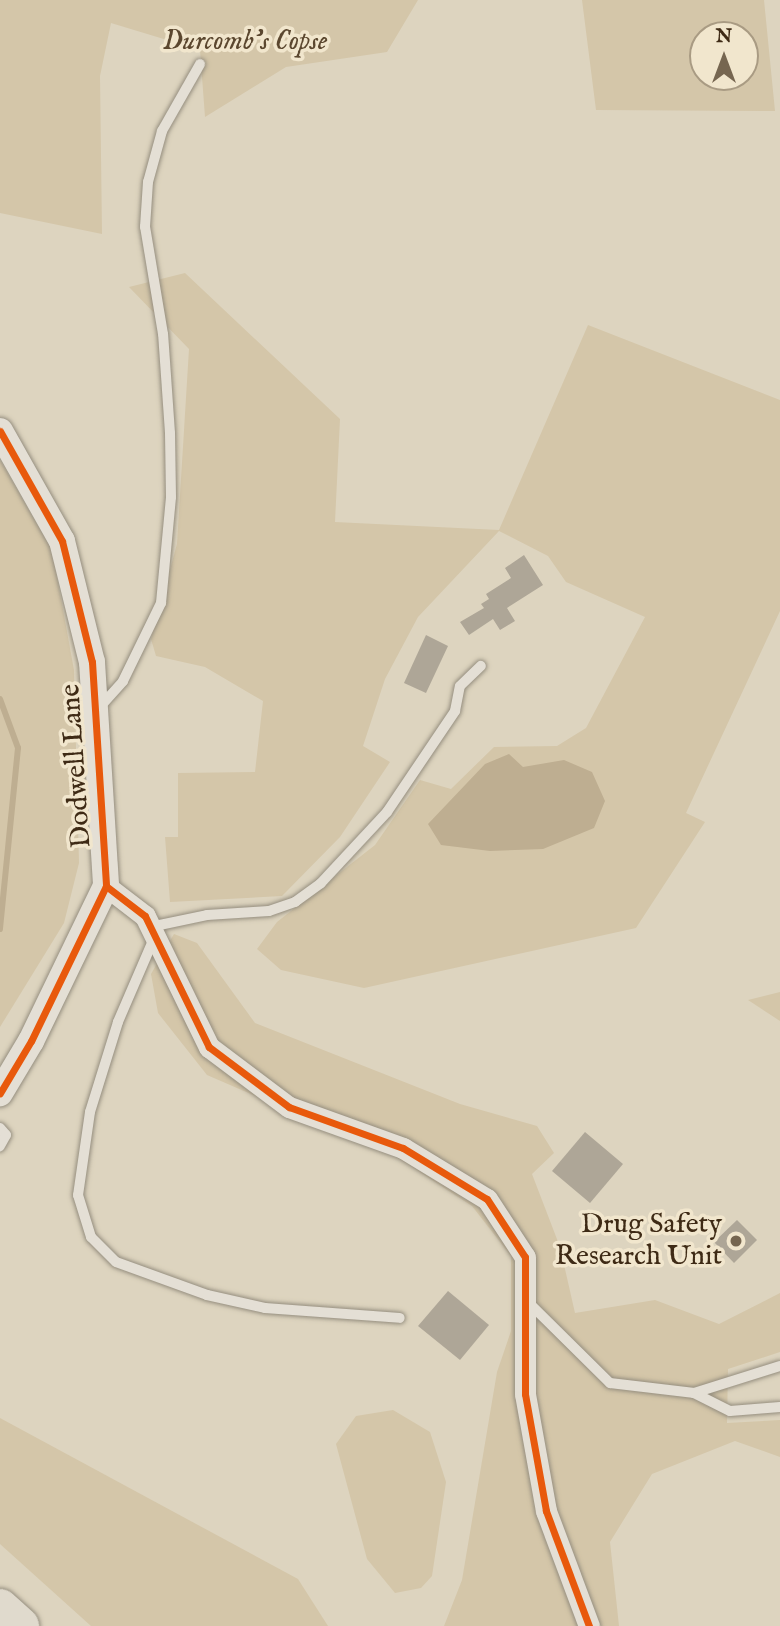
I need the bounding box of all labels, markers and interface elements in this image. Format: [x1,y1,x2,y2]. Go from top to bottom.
north arrow [689,21,759,91]
park label: Durcomb's Copse [163,25,327,59]
text: N [716,25,732,49]
street label: Dodwell Lane [55,683,99,849]
place label: Drug Safety Research Unit [555,1208,722,1274]
marker: Drug Safety Research Unit [728,1233,744,1249]

